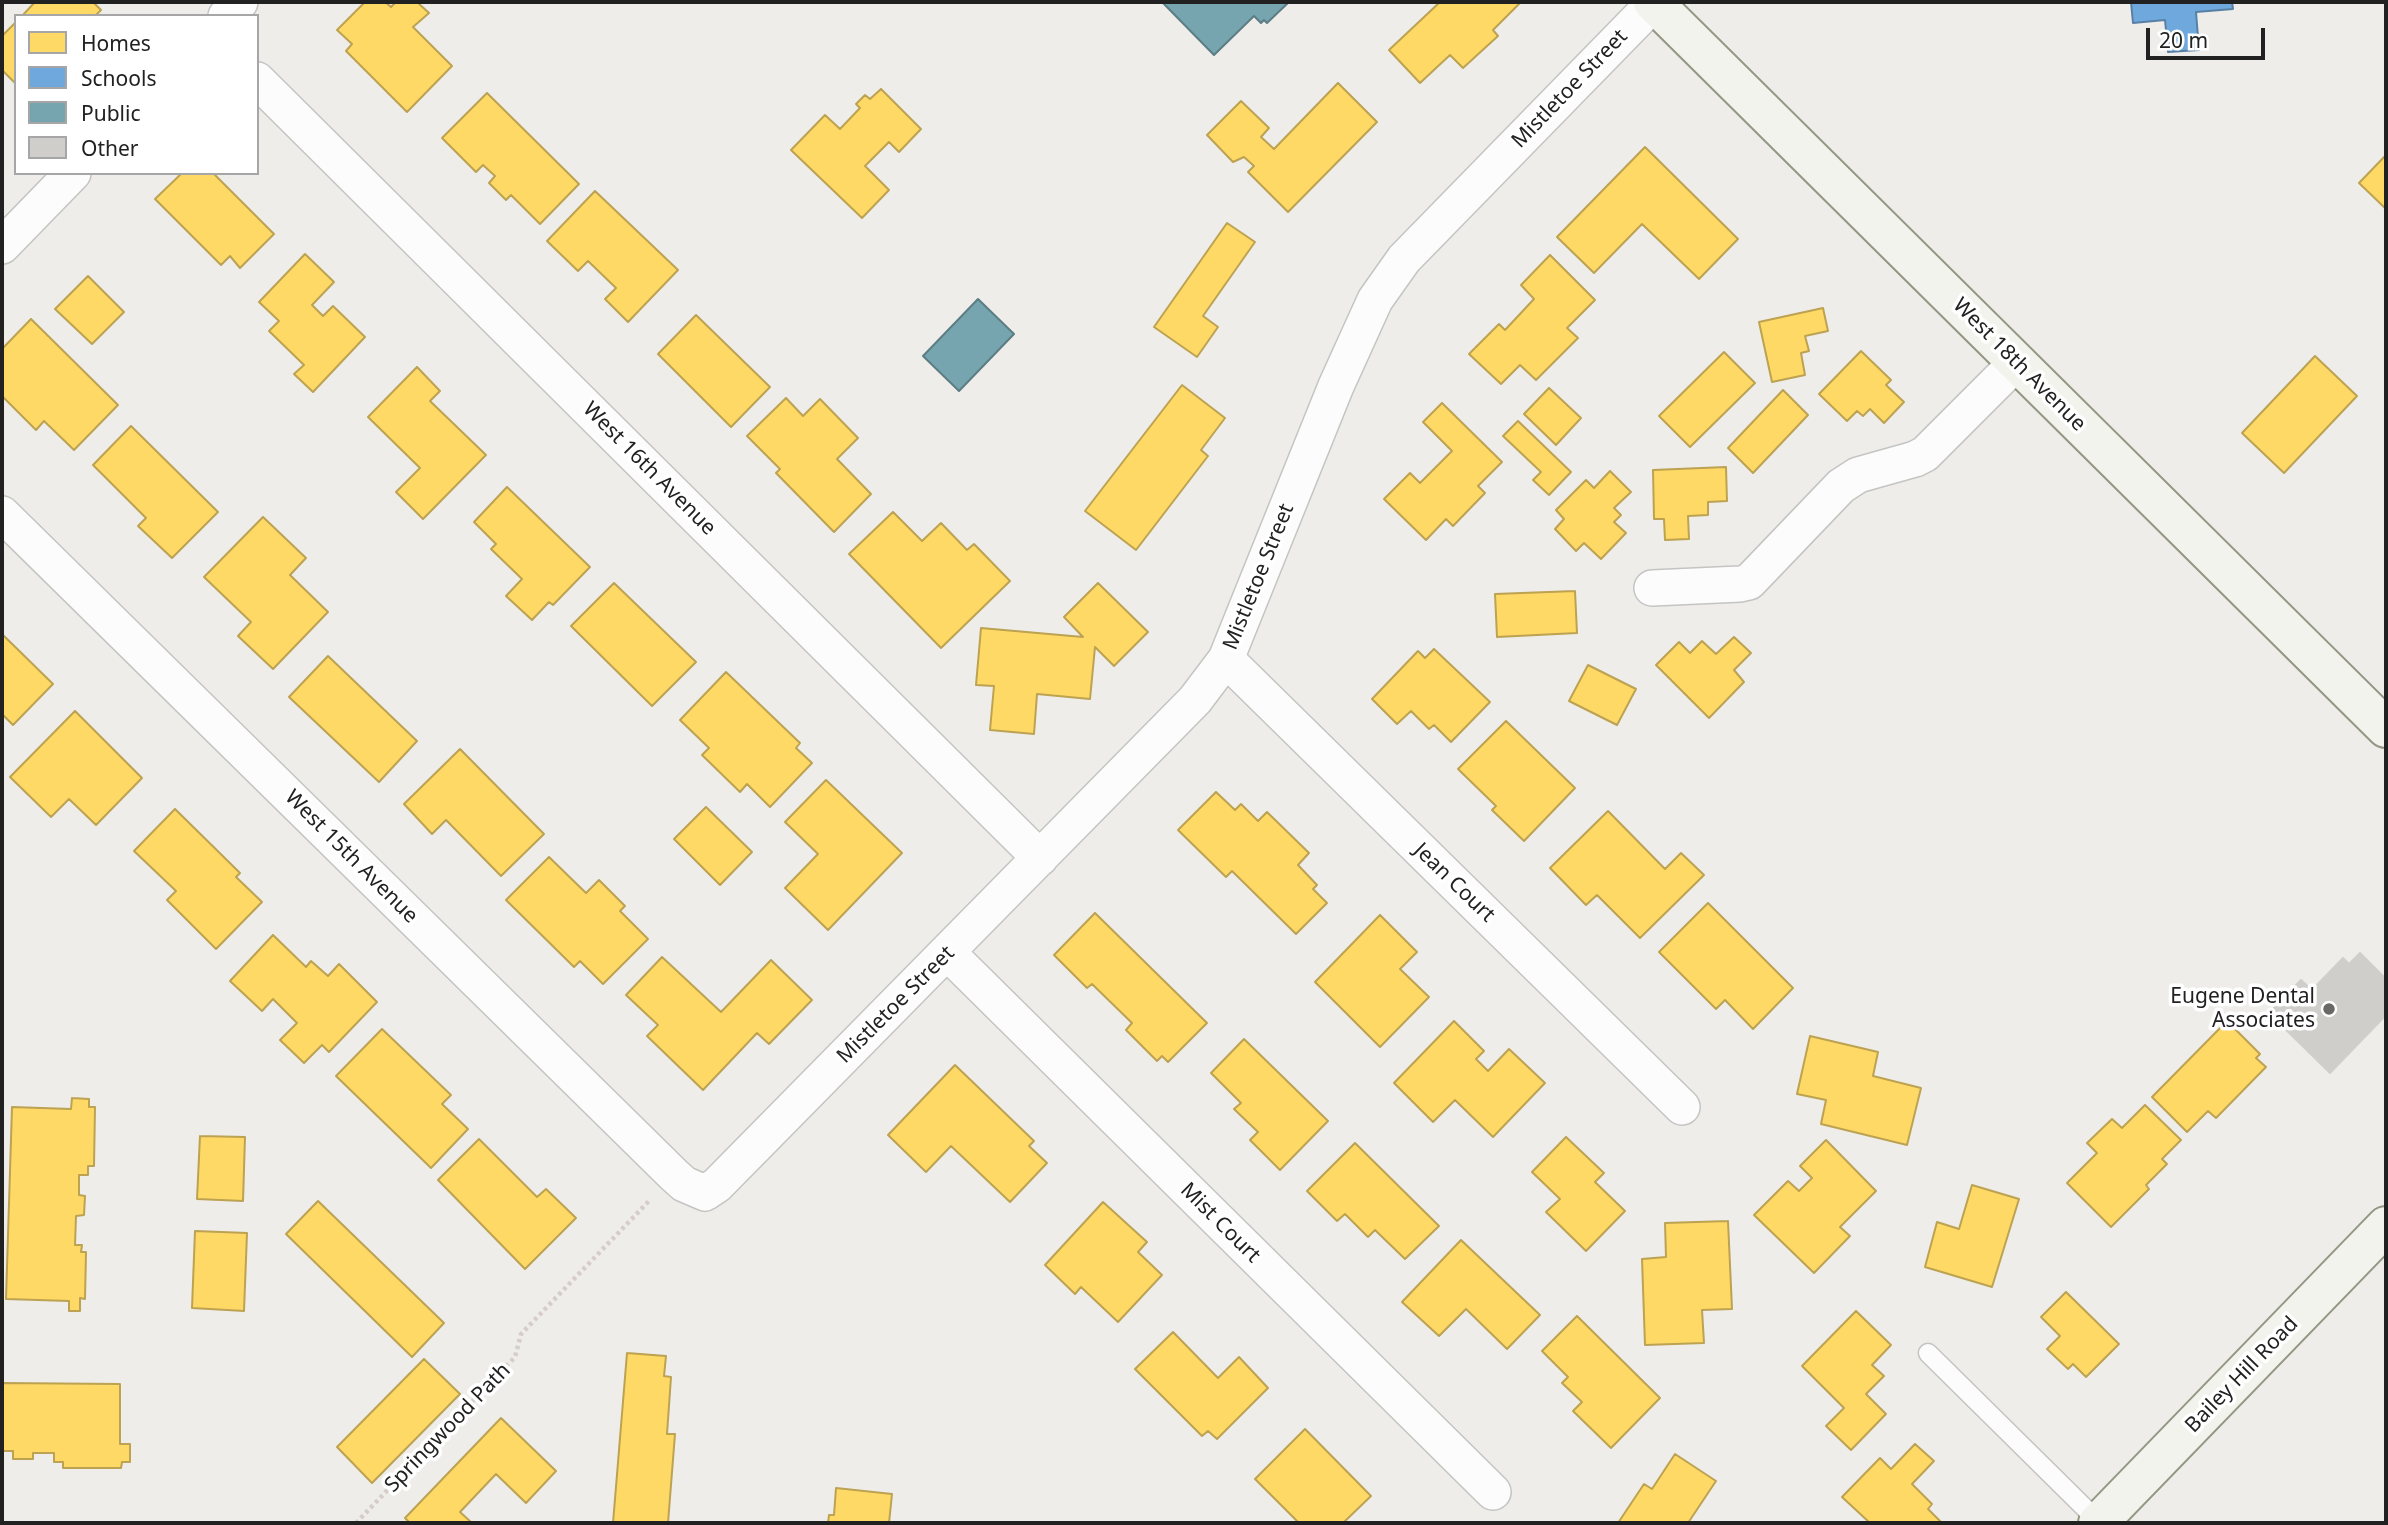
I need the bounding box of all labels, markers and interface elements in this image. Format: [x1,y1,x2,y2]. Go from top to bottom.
legend [14,14,259,175]
scale bar [2150,14,2269,58]
street label: Mistletoe Street [1507,24,1633,154]
text: 20 m [2159,26,2208,54]
text: Homes [81,29,151,57]
text: Schools [81,64,156,92]
text: Public [81,99,141,127]
text: Other [81,134,138,162]
street label: West 18th Avenue [1947,293,2091,437]
street label: West 16th Avenue [577,397,721,541]
street label: Mistletoe Street [1218,500,1300,654]
street label: West 15th Avenue [279,785,423,929]
street label: Jean Court [1408,838,1500,928]
street label: Mistletoe Street [832,941,960,1069]
place label: Eugene Dental Associates [2170,984,2315,1034]
marker: Eugene Dental Associates [2321,1001,2337,1017]
street label: Mist Court [1175,1178,1265,1268]
street label: Bailey Hill Road [2180,1312,2304,1438]
street label: Springwood Path [380,1358,516,1498]

